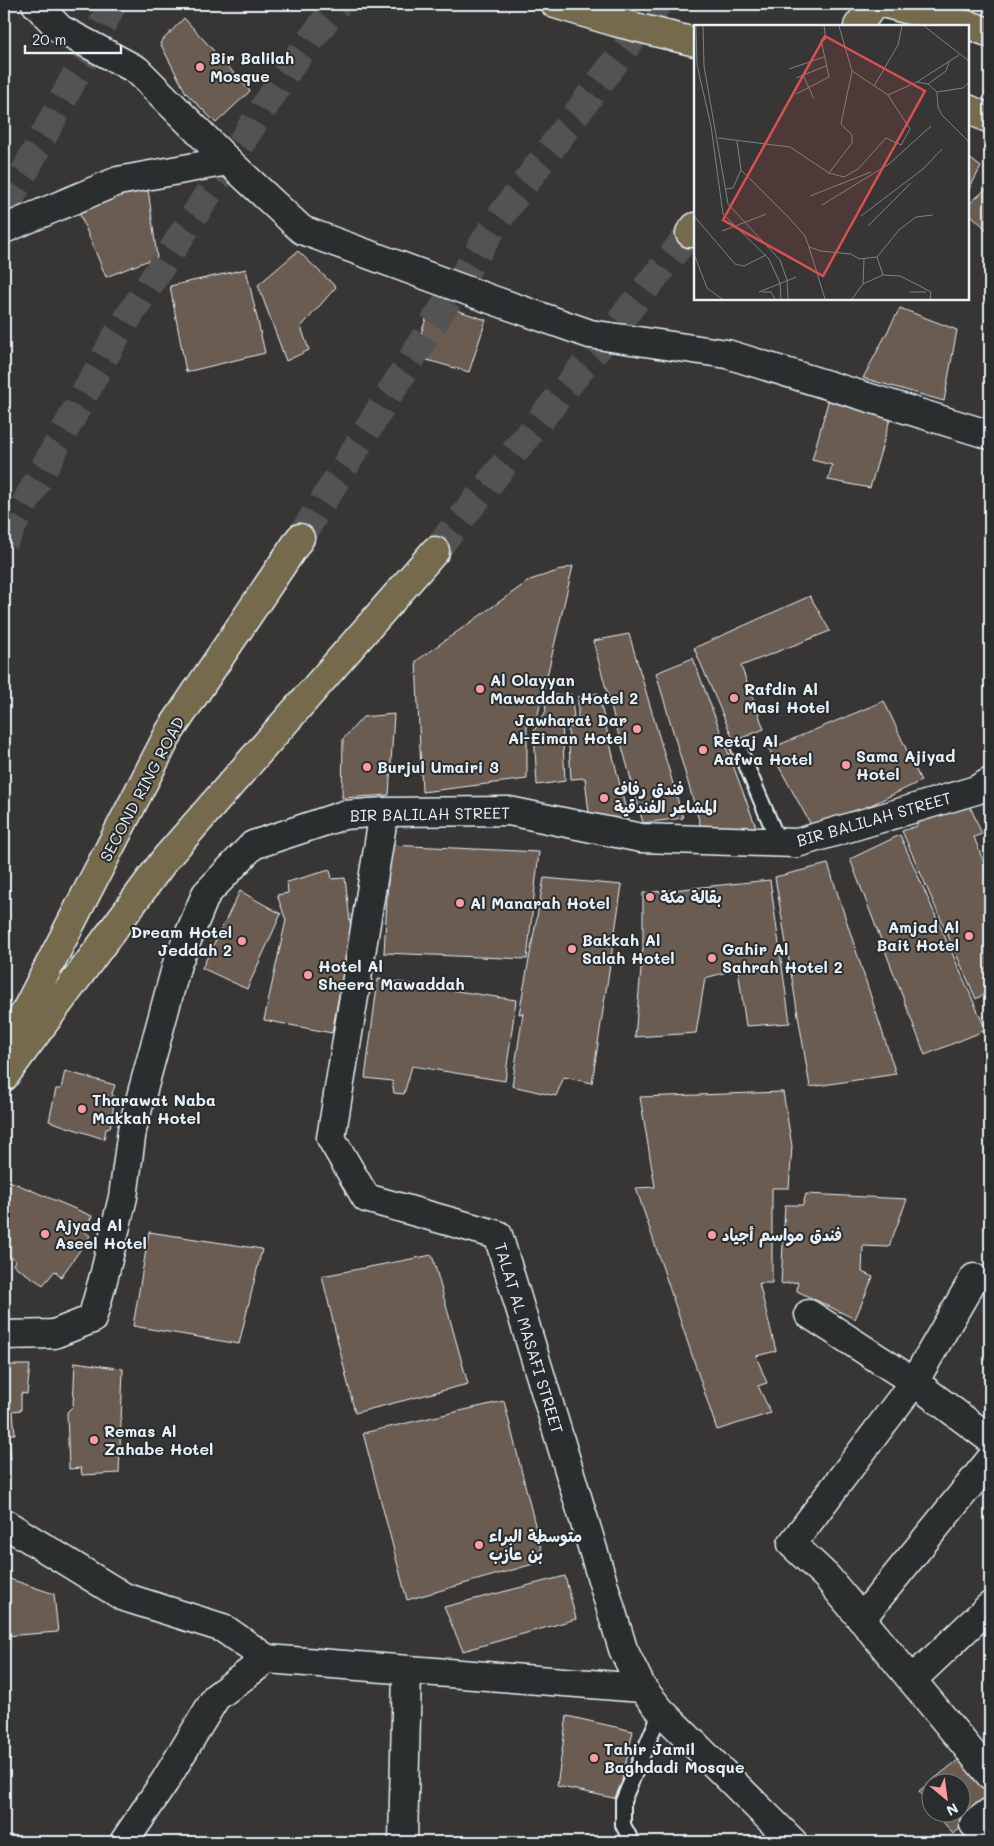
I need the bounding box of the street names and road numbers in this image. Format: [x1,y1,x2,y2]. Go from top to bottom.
street label: SECOND RING ROAD [94,713,189,865]
street label: BIR BALILAH STREET [794,786,954,851]
street label: BIR BALILAH STREET [350,802,510,825]
street label: TALAT AL MASAFI STREET [490,1240,569,1436]

